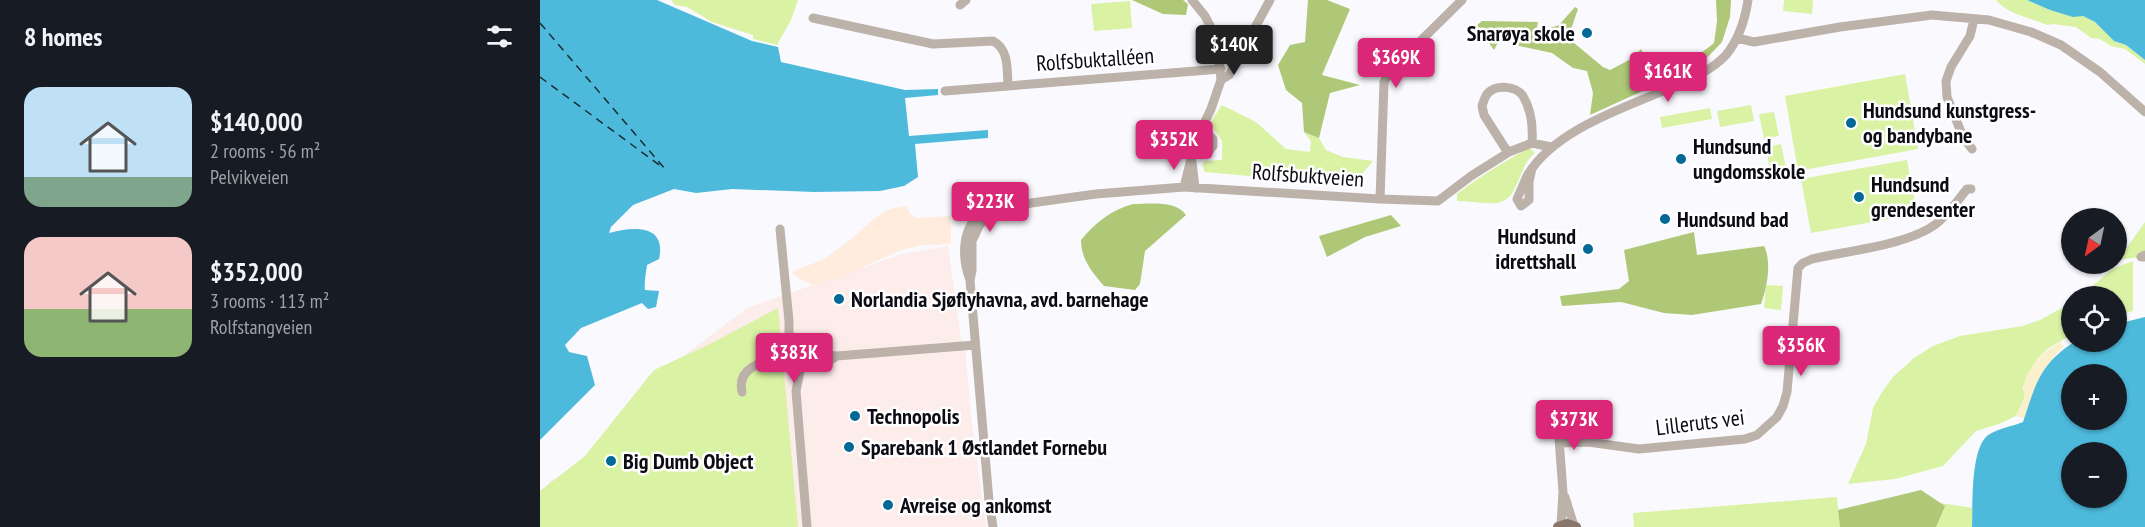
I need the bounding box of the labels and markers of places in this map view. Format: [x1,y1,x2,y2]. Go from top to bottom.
place label: Snarøya skole [1467,19,1575,47]
pin: $140K [1192,25,1276,76]
marker: Snarøya skole [1580,26,1594,40]
pin: $369K [1354,38,1438,89]
pin: $161K [1626,52,1710,103]
place label: Hundsund kunstgress- og bandybane [1863,96,2036,149]
marker: Hundsund kunstgress- og bandybane [1844,116,1858,130]
pin: $352K [1132,120,1216,171]
place label: Hundsund ungdomsskole [1693,132,1805,185]
marker: Hundsund ungdomsskole [1674,152,1688,166]
place label: Hundsund grendesenter [1871,170,1976,223]
pin: $223K [948,182,1032,233]
marker: Hundsund grendesenter [1852,190,1866,204]
place label: Hundsund bad [1677,205,1789,233]
marker: Hundsund bad [1658,212,1672,226]
place label: Hundsund idrettshall [1495,222,1577,275]
marker: Hundsund idrettshall [1581,242,1595,256]
place label: Norlandia Sjøflyhavna, avd. barnehage [851,285,1149,313]
marker: Norlandia Sjøflyhavna, avd. barnehage [832,292,846,306]
pin: $356K [1759,326,1843,377]
pin: $383K [752,333,836,384]
pin: $373K [1532,400,1616,451]
place label: Technopolis [867,402,960,430]
marker: Technopolis [848,409,862,423]
place label: Sparebank 1 Østlandet Fornebu [861,433,1107,461]
marker: Sparebank 1 Østlandet Fornebu [842,440,856,454]
place label: Big Dumb Object [623,447,754,475]
marker: Big Dumb Object [604,454,618,468]
place label: Avreise og ankomst [899,491,1052,519]
marker: Avreise og ankomst [881,498,895,512]

